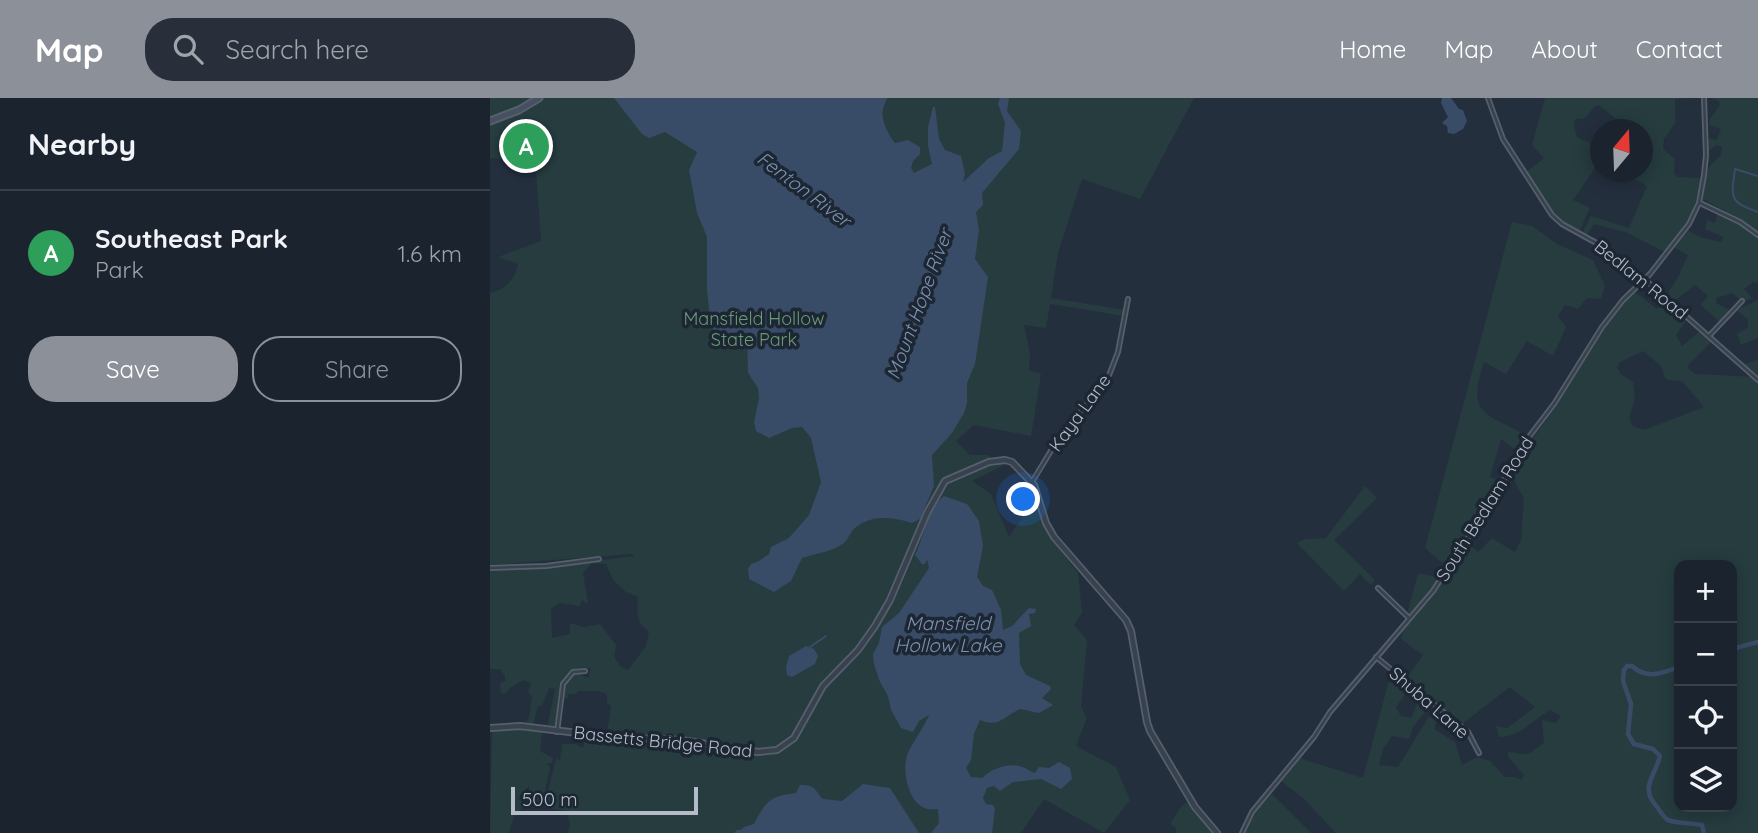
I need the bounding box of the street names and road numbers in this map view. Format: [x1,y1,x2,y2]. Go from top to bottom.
street label: Bedlam Road [1590,235,1693,324]
street label: Kaya Lane [1044,369,1115,456]
street label: South Bedlam Road [1431,432,1538,585]
street label: Shuba Lane [1385,662,1474,744]
street label: Bassetts Bridge Road [573,721,754,762]

